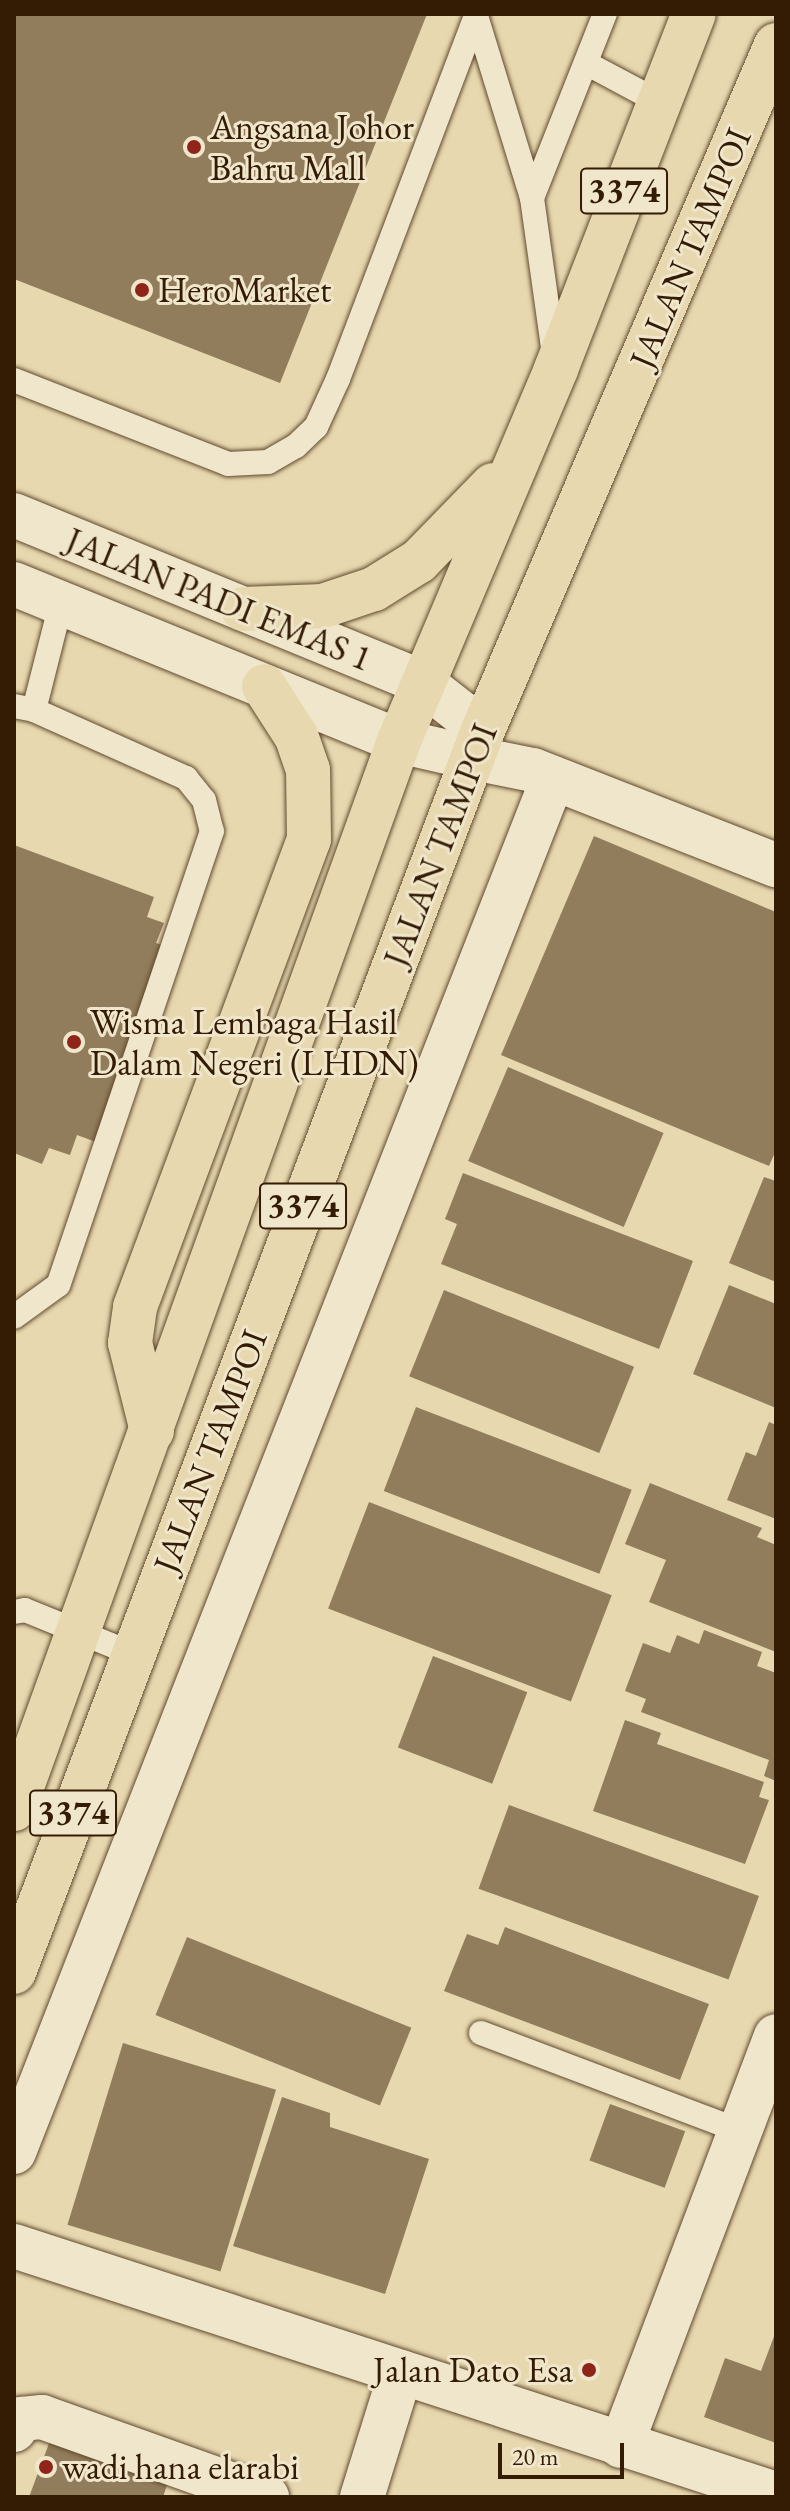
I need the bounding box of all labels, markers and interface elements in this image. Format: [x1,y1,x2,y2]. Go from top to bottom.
place label: Angsana Johor Bahru Mall [210,104,414,189]
street label: JALAN TAMPOI [620,121,760,375]
marker: Angsana Johor Bahru Mall [185,138,203,156]
road number: 3374 [580,161,668,221]
place label: HeroMarket [158,268,331,312]
marker: HeroMarket [133,281,151,299]
street label: JALAN PADI EMAS 1 [60,518,378,680]
street label: JALAN TAMPOI [374,717,506,973]
place label: Wisma Lembaga Hasil Dalam Negeri (LHDN) [90,999,419,1084]
marker: Wisma Lembaga Hasil Dalam Negeri (LHDN) [65,1033,83,1051]
road number: 3374 [259,1176,347,1236]
street label: JALAN TAMPOI [144,1323,276,1579]
road number: 3374 [29,1783,117,1843]
place label: Jalan Dato Esa [373,2348,573,2392]
marker: Jalan Dato Esa [580,2361,598,2379]
scale bar [502,2427,628,2477]
text: 20 m [512,2441,559,2472]
place label: wadi hana elarabi [62,2445,299,2489]
marker: wadi hana elarabi [37,2458,55,2476]

